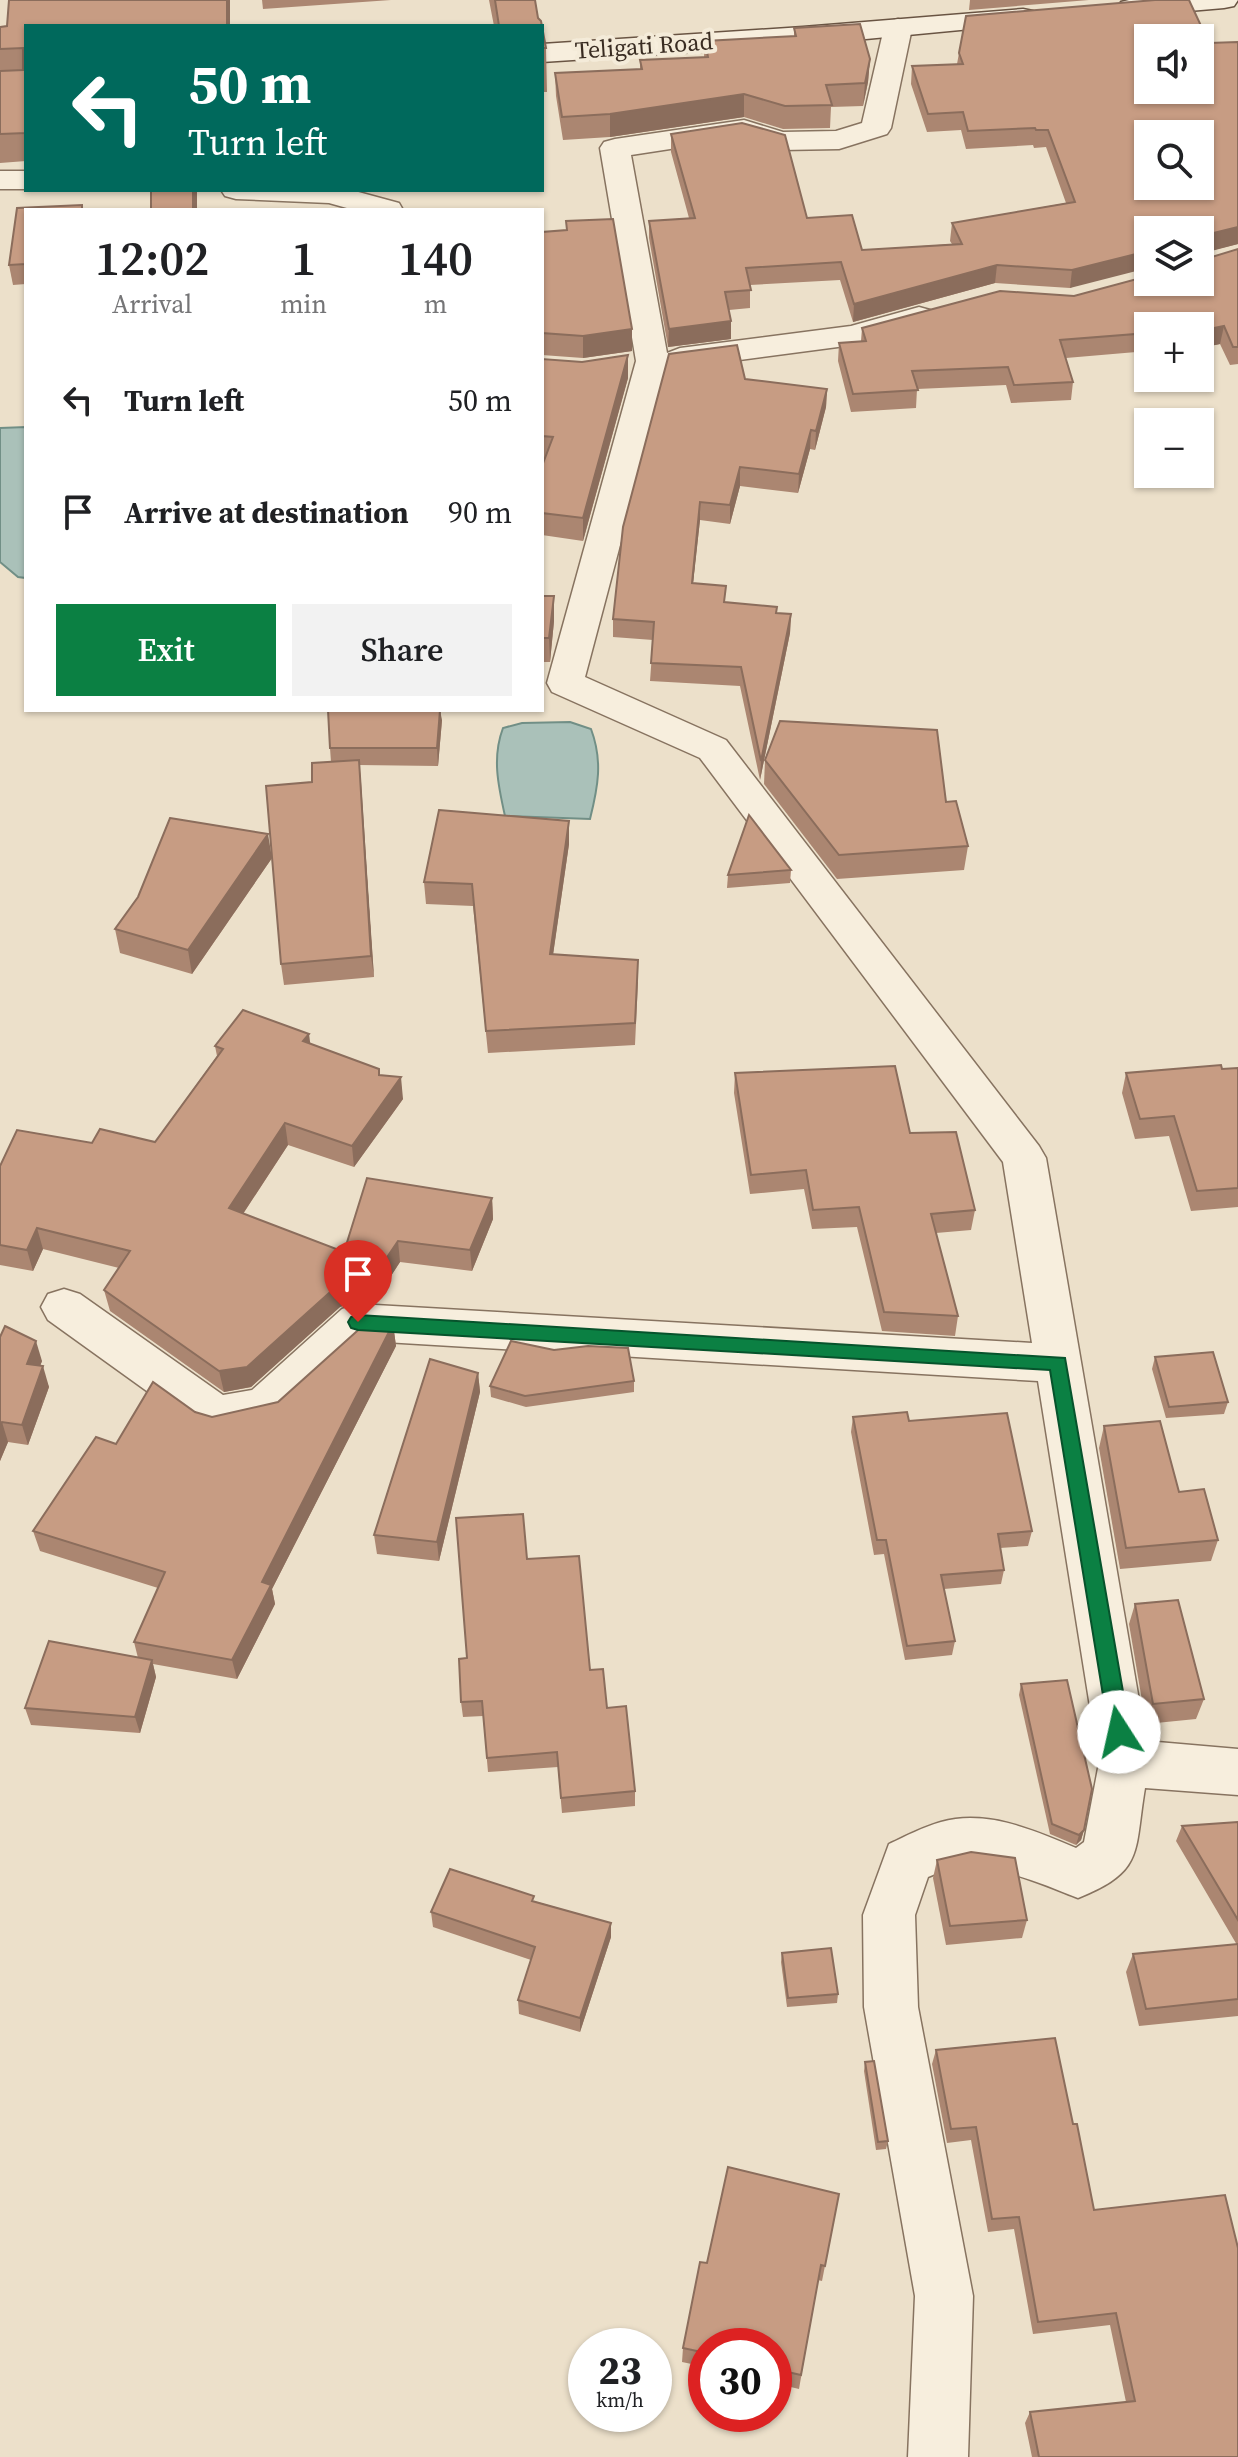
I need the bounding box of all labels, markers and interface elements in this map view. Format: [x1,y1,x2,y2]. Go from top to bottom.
street label: Teligati Road [574,24,714,67]
map controls [1134,24,1214,488]
button: sound [1134,24,1214,104]
text: 50 m [188,45,311,122]
icon: left [56,56,160,160]
text: Turn left [188,118,327,167]
button: search [1134,120,1214,200]
button: layers [1134,216,1214,296]
text: 12:02 [95,225,209,291]
text: 1 [291,225,316,291]
text: 140 [398,225,473,291]
text: Arrival [112,286,192,322]
text: min [280,286,327,322]
text: m [424,286,447,322]
button: + [1134,312,1214,392]
icon: left [56,378,100,422]
text: Turn left [124,380,244,421]
text: 50 m [448,380,512,421]
button: − [1134,408,1214,488]
icon: arrive [56,490,100,534]
text: Arrive at destination [124,492,409,533]
text: 90 m [448,492,512,533]
button: Exit [56,604,276,696]
button: Share [292,604,512,696]
pin [324,1240,392,1322]
icon: arrive [336,1252,380,1296]
position arrow [1077,1690,1161,1774]
speed limit sign: 30 [688,2328,792,2432]
text: 23 [598,2343,642,2397]
text: km/h [596,2386,644,2414]

